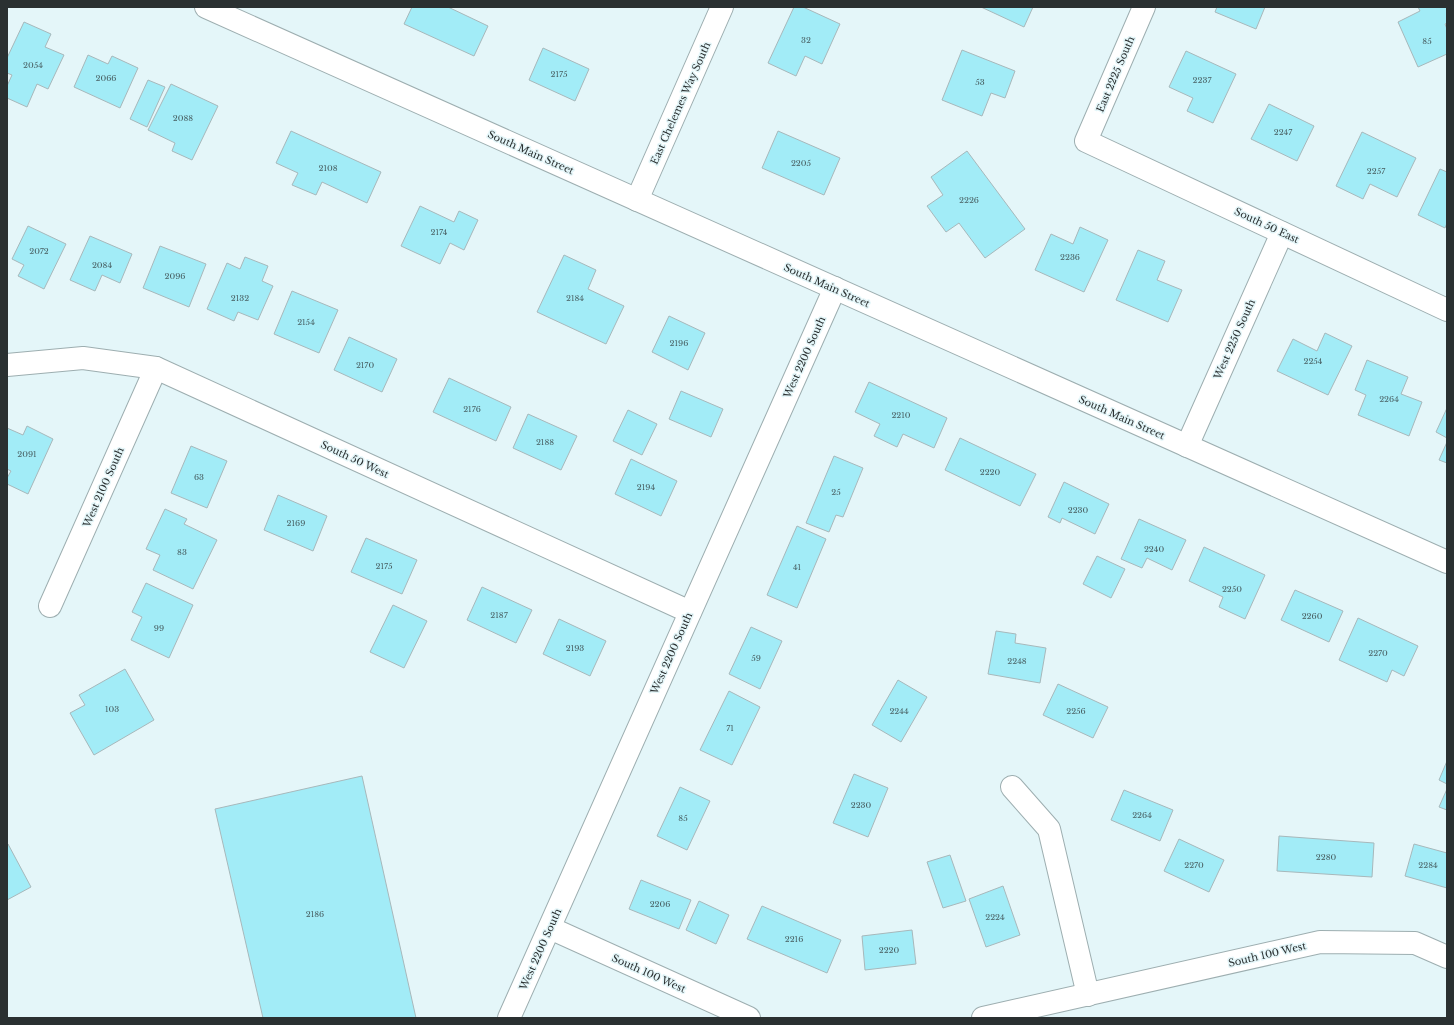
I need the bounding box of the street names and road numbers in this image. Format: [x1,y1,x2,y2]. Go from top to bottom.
street label: East 2225 South [1094,34,1137,114]
street label: East Chelemes Way South [648,40,713,166]
street label: South Main Street [486,128,576,177]
street label: South 50 East [1232,205,1301,246]
street label: South Main Street [782,261,872,310]
street label: West 2250 South [1211,297,1258,382]
street label: West 2200 South [780,314,828,401]
street label: South Main Street [1077,393,1167,442]
street label: South 50 West [319,438,391,481]
street label: West 2100 South [80,445,127,530]
street label: West 2200 South [647,610,695,697]
street label: West 2200 South [516,906,564,993]
street label: South 100 West [1227,939,1307,970]
street label: South 100 West [610,951,688,996]

